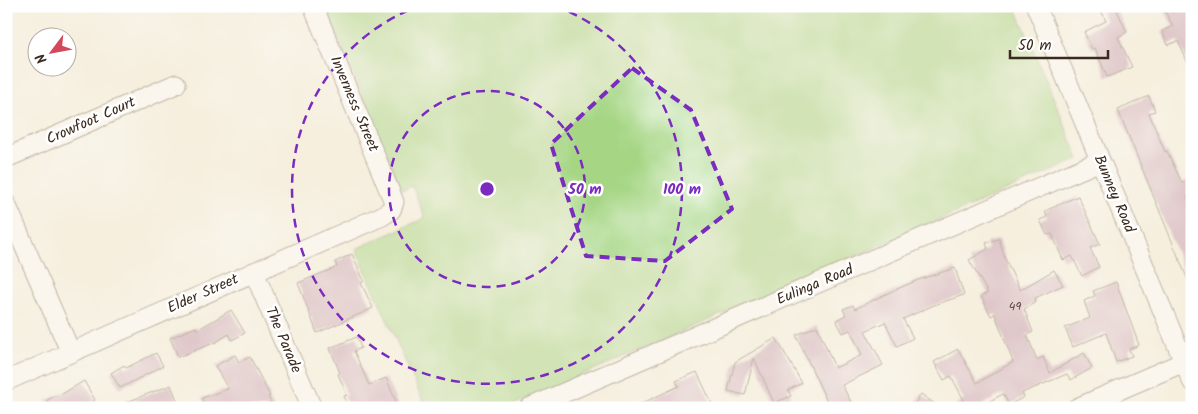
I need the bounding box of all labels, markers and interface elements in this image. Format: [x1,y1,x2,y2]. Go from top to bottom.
north arrow [28,28,78,78]
scale bar [1010,28,1108,60]
text: 50 m [1018,34,1052,58]
text: N [30,49,53,68]
street label: Inverness Street [323,52,385,156]
street label: Crowfoot Court [42,91,140,151]
street label: Bunney Road [1087,151,1141,237]
text: 50 m [567,178,602,202]
text: 100 m [663,178,701,202]
centre of rings [478,180,496,198]
street label: Eulinga Road [773,258,858,312]
street label: Elder Street [164,268,243,320]
house number: 49 [1009,297,1021,316]
street label: The Parade [258,303,308,377]

